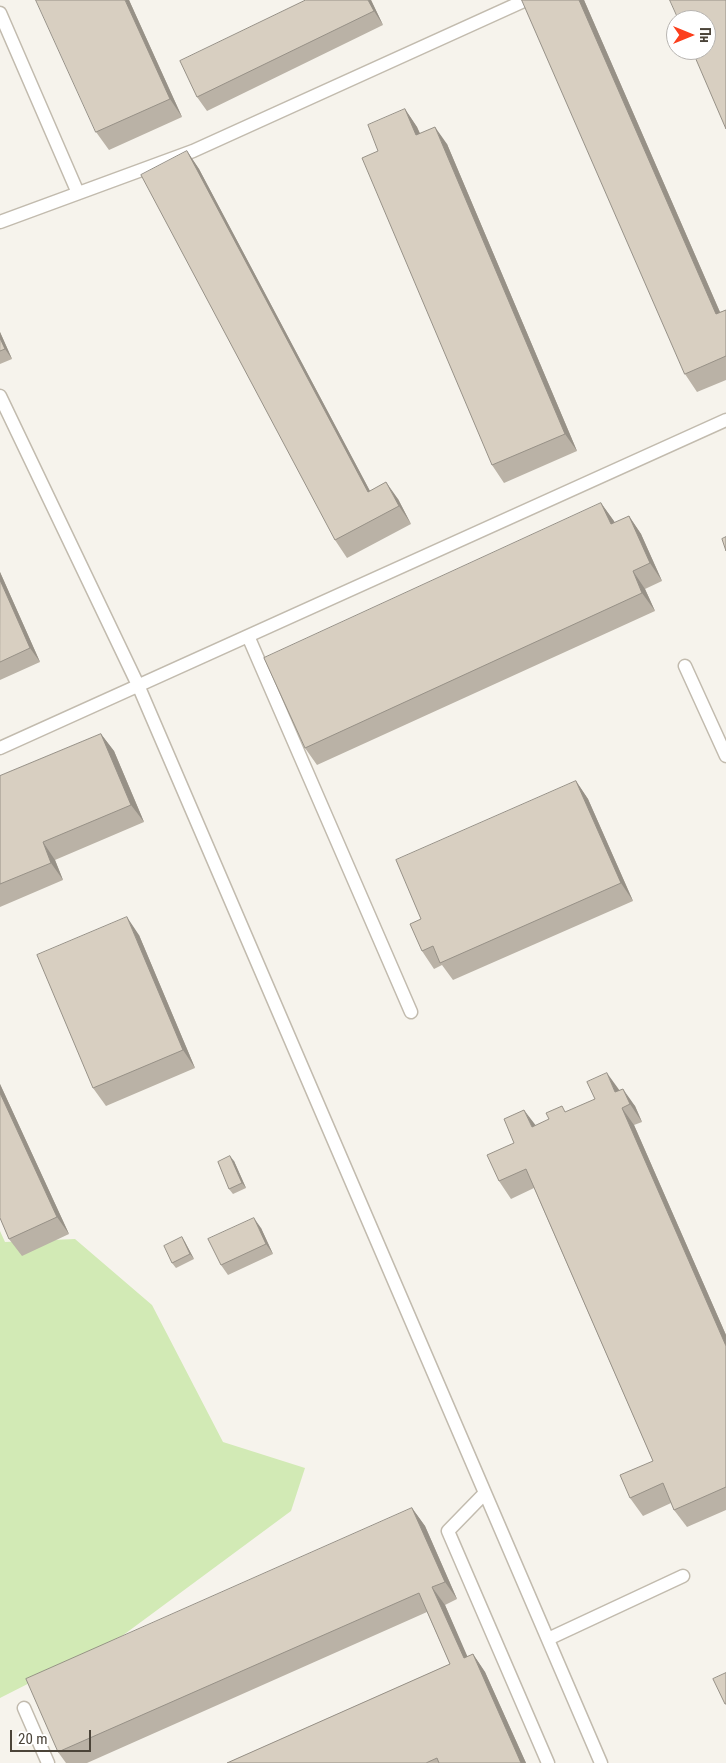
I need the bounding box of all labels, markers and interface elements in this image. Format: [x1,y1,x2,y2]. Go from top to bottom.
north arrow [666,10,716,60]
text: Пн [697,27,713,43]
scale bar [12,1720,94,1752]
text: 20 m [18,1730,48,1748]

